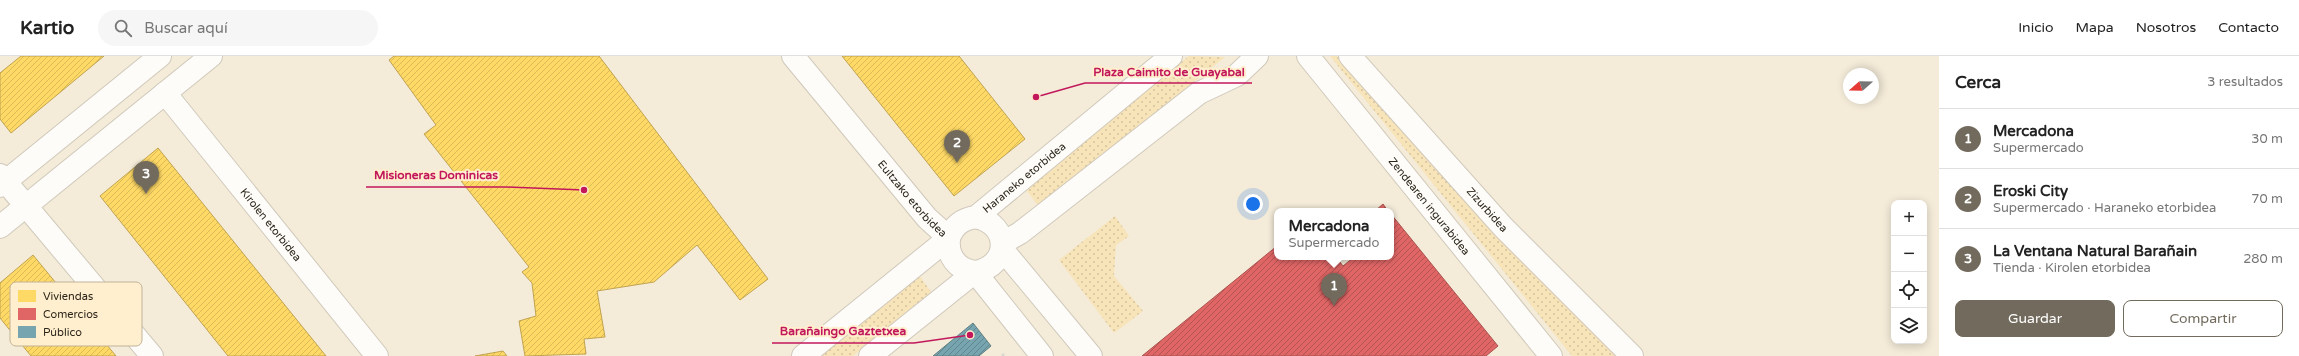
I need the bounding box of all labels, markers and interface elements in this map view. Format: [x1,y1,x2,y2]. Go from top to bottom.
search box [98,10,378,46]
text: Kartio [20,17,74,39]
icon: search [112,17,134,39]
text: Buscar aquí [144,19,228,37]
text: Inicio [2018,19,2054,36]
text: Mapa [2076,19,2114,36]
text: Nosotros [2136,19,2196,36]
text: Contacto [2218,19,2279,36]
callout: Plaza Caimito de Guayabal [1085,59,1252,83]
text: Plaza Caimito de Guayabal [1093,65,1245,80]
north arrow [1843,68,1879,104]
text: Cerca [1955,72,2001,93]
text: 3 resultados [2207,74,2283,90]
text: Mercadona [1993,122,2074,140]
pin: 2 [944,130,970,163]
text: 1 [1964,131,1972,147]
text: 30 m [2251,131,2283,147]
street label: Haraneko etorbidea [980,140,1068,216]
text: Supermercado [1993,140,2084,156]
street label: Zendearen ingurabidea [1386,155,1472,258]
street label: Eultzako etorbidea [875,158,949,240]
pin: 3 [133,161,159,194]
callout: Misioneras Dominicas [366,163,506,187]
text: Misioneras Dominicas [374,168,498,182]
text: Eroski City [1993,182,2068,200]
street label: Zizurbidea [1464,185,1510,235]
street label: Kirolen etorbidea [237,186,304,264]
text: 2 [1964,191,1972,207]
text: 70 m [2251,191,2283,207]
your location [1243,194,1263,214]
map controls [1891,200,1927,344]
button: + [1891,200,1927,236]
text: Supermercado · Haraneko etorbidea [1993,200,2216,216]
popup [1274,208,1394,260]
text: Mercadona [1289,217,1369,235]
text: Supermercado [1289,235,1379,251]
button: − [1891,236,1927,272]
text: La Ventana Natural Barañain [1993,242,2197,260]
text: 3 [1964,251,1972,267]
text: 280 m [2243,251,2283,267]
text: Tienda · Kirolen etorbidea [1993,260,2151,276]
button: locate [1891,272,1927,308]
pin: 1 [1321,273,1347,306]
legend [10,282,142,346]
text: Viviendas [43,290,93,303]
button: Guardar [1955,300,2115,337]
button: Compartir [2123,300,2283,337]
text: Comercios [43,308,98,321]
button: layers [1891,308,1927,344]
callout: Barañaingo Gaztetxea [772,319,914,343]
text: Barañaingo Gaztetxea [780,324,906,339]
text: Público [43,326,82,339]

